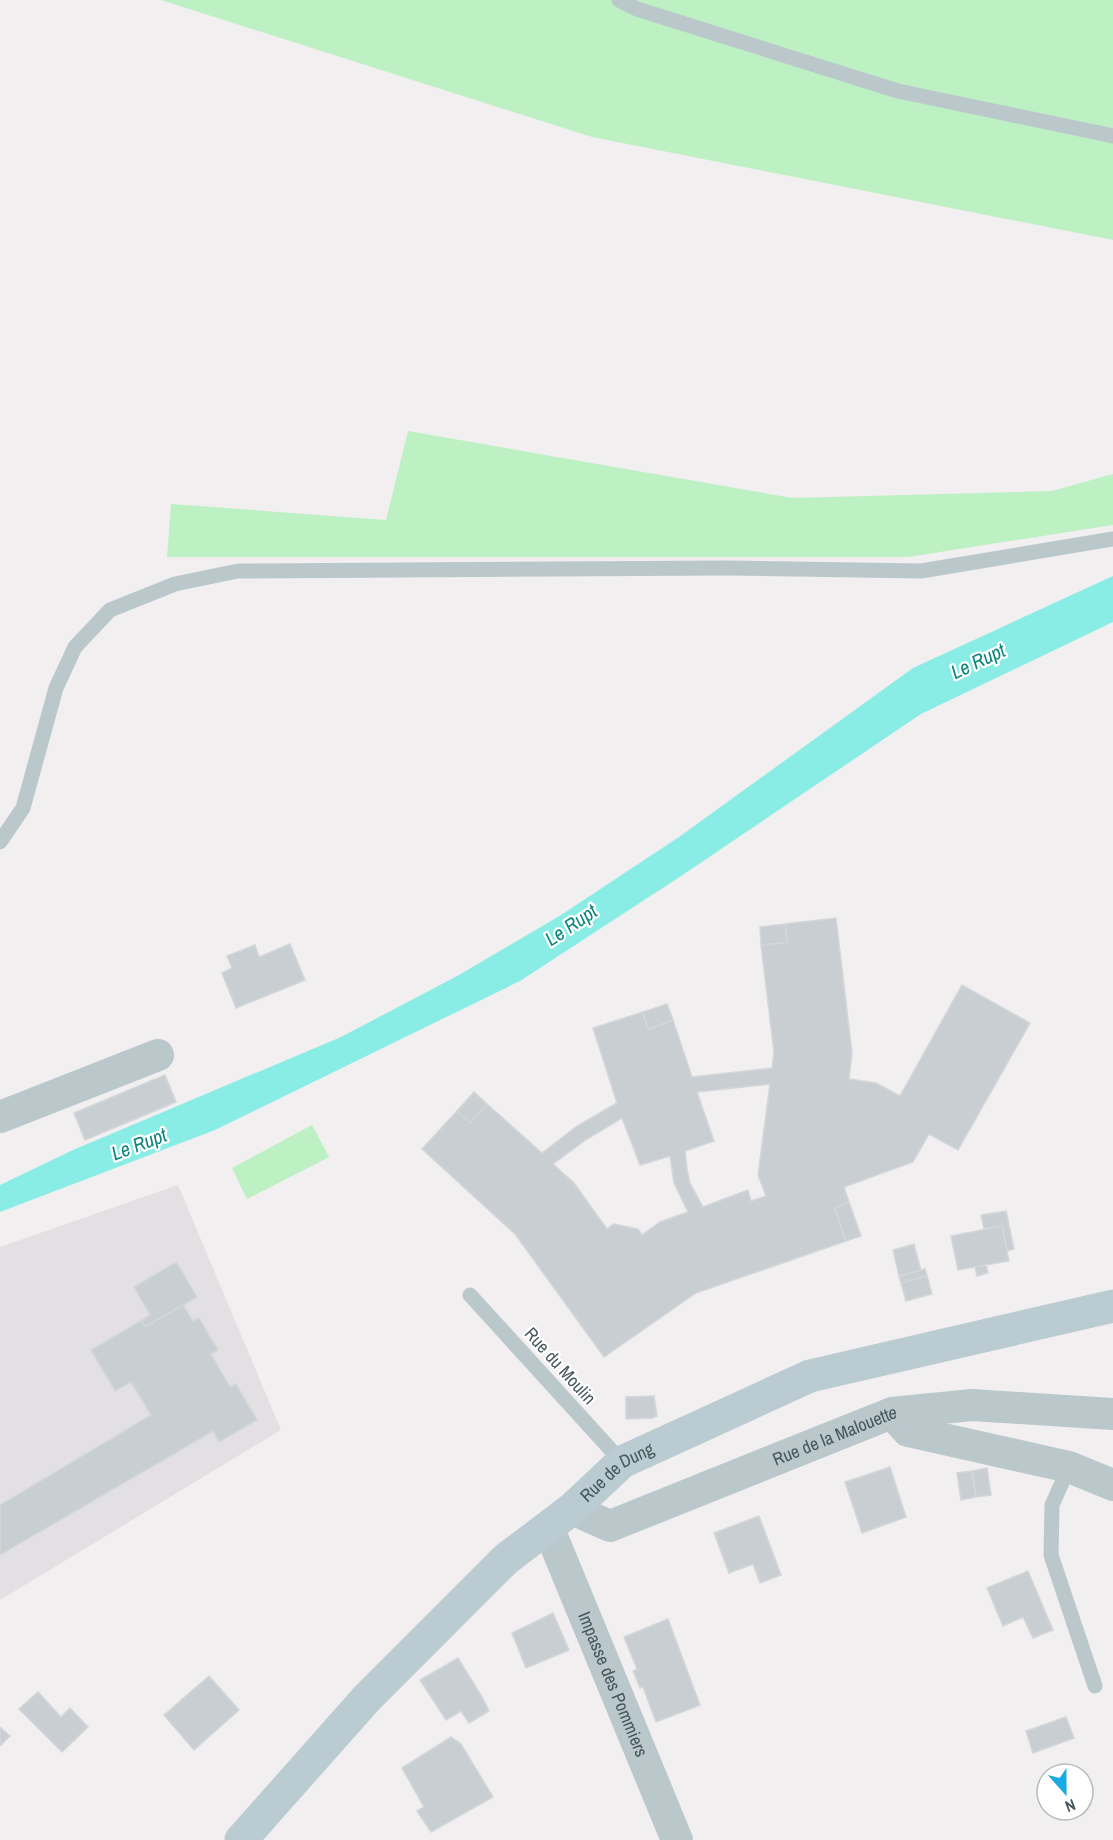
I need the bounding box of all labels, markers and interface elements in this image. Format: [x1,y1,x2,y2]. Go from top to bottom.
water label: Le Rupt [946,636,1010,685]
water label: Le Rupt [539,897,602,952]
water label: Le Rupt [107,1120,171,1166]
street label: Rue du Moulin [519,1322,602,1410]
street label: Rue de la Malouette [769,1400,898,1472]
street label: Rue de Dung [574,1436,658,1507]
street label: Impasse des Pommiers [572,1607,654,1760]
north arrow [1035,1762,1095,1822]
text: N [1062,1794,1079,1818]

